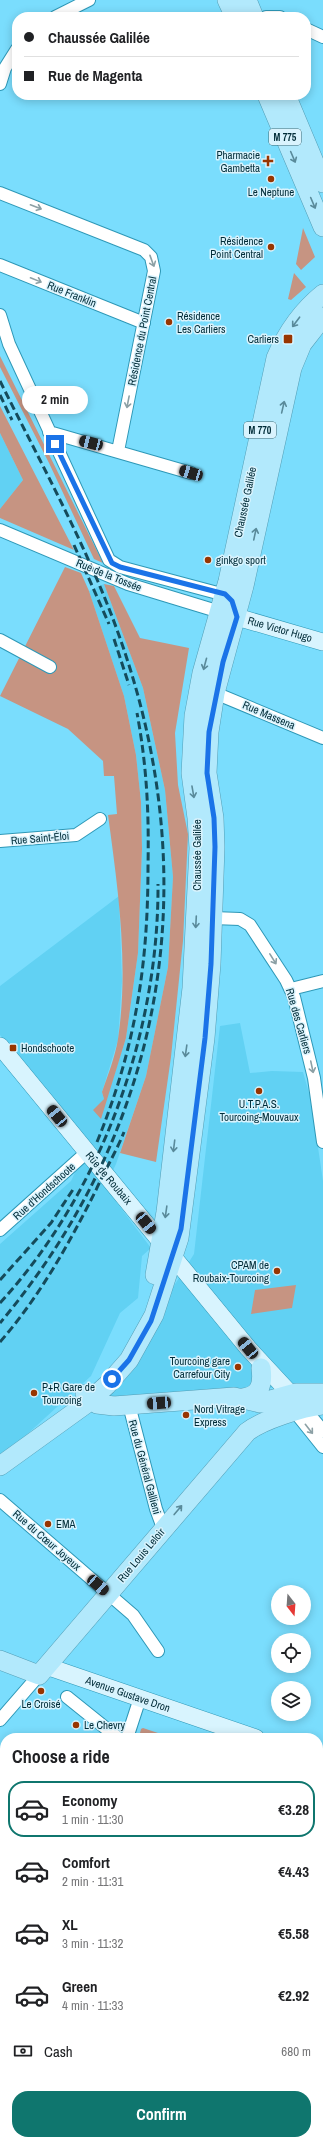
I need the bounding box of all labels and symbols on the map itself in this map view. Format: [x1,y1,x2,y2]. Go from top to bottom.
road number: M 775 [269,129,301,145]
place label: Pharmacie Gambetta [216,148,260,175]
one-way arrow [290,150,297,162]
marker: Pharmacie Gambetta [263,156,273,166]
marker: Le Neptune [266,174,276,184]
place label: Le Neptune [248,185,294,199]
one-way arrow [310,197,317,209]
one-way arrow [30,204,42,212]
place label: Résidence Point Central [210,234,263,261]
marker: Résidence Point Central [266,242,276,252]
one-way arrow [148,254,156,266]
street label: Résidence du Point Central [125,275,159,387]
one-way arrow [30,276,42,284]
street label: Rue Franklin [45,278,99,310]
place label: Résidence Les Carliers [177,309,226,336]
one-way arrow [292,316,300,327]
marker: Résidence Les Carliers [164,317,174,327]
place label: Carliers [247,332,279,346]
marker: Carliers [282,333,294,345]
callout: 2 min [22,386,88,414]
one-way arrow [124,395,132,408]
one-way arrow [280,401,288,414]
road number: M 770 [244,422,276,438]
car [78,434,104,452]
route end [46,435,64,453]
car [178,464,204,482]
street label: Chaussée Galilée [231,465,259,539]
one-way arrow [252,528,260,541]
place label: ginkgo sport [216,553,266,567]
street label: Rue de la Tossée [74,555,144,595]
marker: ginkgo sport [203,555,213,565]
street label: Rue Victor Hugo [246,613,314,645]
one-way arrow [200,657,208,670]
street label: Rue Massena [241,698,297,732]
one-way arrow [189,785,197,798]
street label: Chaussée Galilée [190,819,204,891]
street label: Rue Saint-Éloi [10,828,70,848]
one-way arrow [192,915,199,928]
one-way arrow [268,953,277,964]
street label: Rue des Carliers [283,987,315,1056]
place label: Hondschoote [21,1041,74,1055]
marker: Hondschoote [8,1043,18,1053]
one-way arrow [182,1044,190,1057]
one-way arrow [309,1060,317,1073]
marker: U.T.P.A.S. Tourcoing-Mouvaux [254,1086,264,1096]
place label: U.T.P.A.S. Tourcoing-Mouvaux [219,1097,299,1124]
car [45,1103,69,1129]
one-way arrow [170,1139,178,1152]
street label: Rue de Roubaix [83,1149,136,1208]
street label: Rue d'Hondschoote [10,1159,78,1223]
one-way arrow [162,1205,170,1218]
car [134,1210,158,1236]
place label: CPAM de Roubaix-Tourcoing [193,1258,269,1285]
marker: CPAM de Roubaix-Tourcoing [272,1266,282,1276]
car [236,1335,260,1361]
place label: Tourcoing gare Carrefour City [170,1354,230,1381]
marker: Tourcoing gare Carrefour City [233,1362,243,1372]
route start [103,1370,121,1388]
place label: P+R Gare de Tourcoing [42,1380,95,1407]
marker: P+R Gare de Tourcoing [29,1388,39,1398]
car [147,1396,171,1410]
place label: Nord Vitrage Express [194,1402,245,1429]
marker: Nord Vitrage Express [181,1410,191,1420]
street label: Rue du Général Gallieni [126,1418,164,1516]
one-way arrow [305,1424,314,1435]
one-way arrow [174,1505,183,1516]
street label: Rue du Cœur Joyeux [10,1507,84,1574]
place label: EMA [56,1517,77,1531]
marker: EMA [43,1519,53,1529]
street label: Rue Louis Leloir [114,1525,168,1585]
car [85,1573,111,1597]
north arrow [271,1585,311,1625]
street label: Avenue Gustave Dron [83,1673,172,1715]
marker: Le Croisé [36,1686,46,1696]
place label: Le Croisé [21,1697,61,1711]
place label: Le Chevry [84,1718,126,1732]
marker: Le Chevry [71,1720,81,1730]

